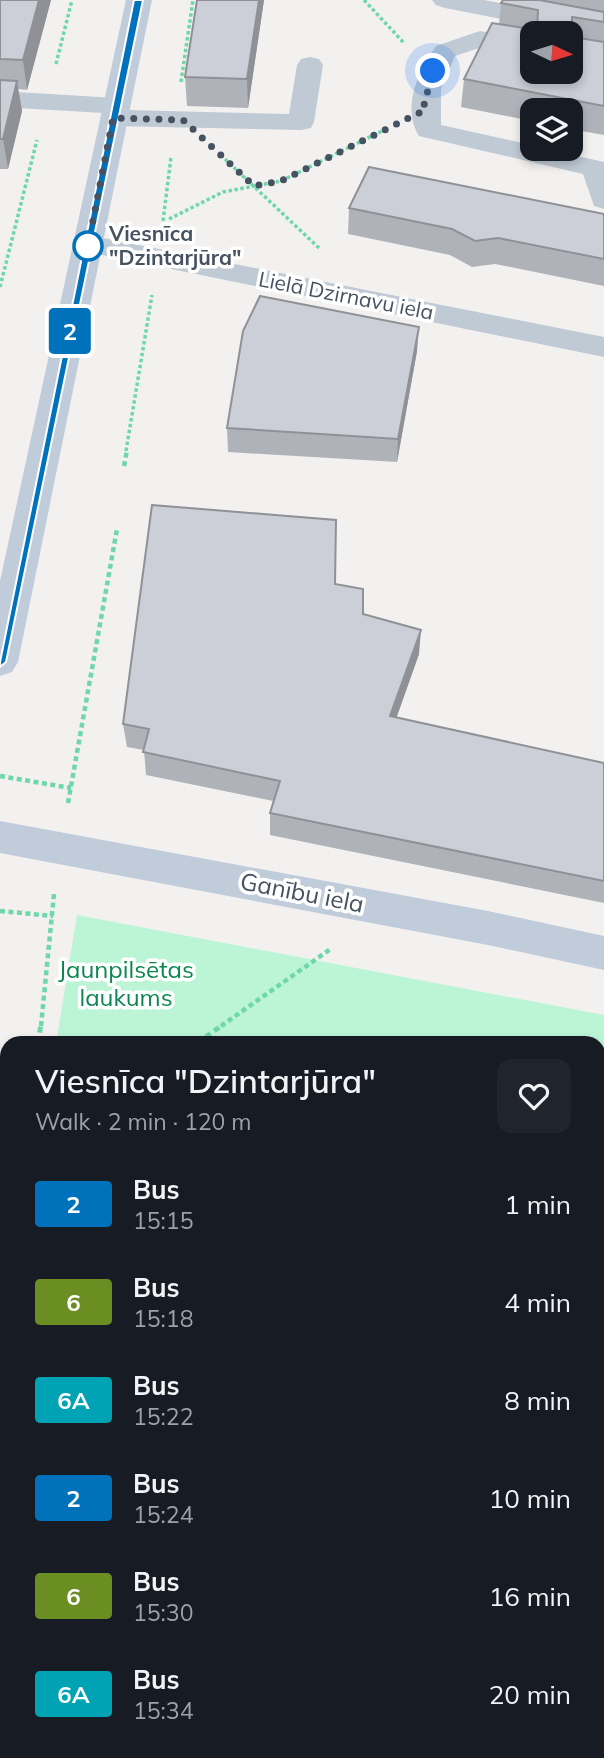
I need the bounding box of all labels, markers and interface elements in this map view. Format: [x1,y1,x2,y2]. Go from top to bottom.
north arrow [520,21,583,84]
map controls [520,21,583,161]
your location [415,53,450,88]
button: layers [520,98,583,161]
place label: Viesnīca "Dzintarjūra" [108,220,241,270]
marker: Viesnīca "Dzintarjūra" [73,231,103,261]
street label: Lielā Dzirnavu iela [256,265,436,325]
line badge: 2 [47,308,93,354]
text: 2 [63,316,77,346]
street label: Ganību iela [238,865,366,919]
park label: Jaunpilsētas laukums [58,954,194,1012]
button: heart [497,1059,571,1133]
text: Viesnīca "Dzintarjūra" [35,1060,376,1101]
text: Walk · 2 min · 120 m [35,1107,252,1136]
text: Bus [133,1173,179,1206]
text: 1 min [504,1188,571,1221]
text: 2 [66,1189,81,1219]
text: 15:15 [133,1206,193,1235]
text: Bus [133,1271,179,1304]
text: 4 min [504,1286,571,1319]
text: 6 [66,1287,81,1317]
text: 15:18 [133,1304,193,1333]
text: Bus [133,1369,179,1402]
text: 8 min [504,1384,571,1417]
text: 6A [57,1385,90,1415]
text: 15:22 [133,1402,193,1431]
text: Bus [133,1467,179,1500]
text: 10 min [489,1482,571,1515]
text: 2 [66,1483,81,1513]
text: 15:24 [133,1500,193,1529]
text: Bus [133,1565,179,1598]
text: 16 min [489,1580,571,1613]
text: 6 [66,1581,81,1611]
text: 15:30 [133,1598,193,1627]
text: Bus [133,1663,179,1696]
text: 20 min [489,1678,571,1711]
text: 6A [57,1679,90,1709]
text: 15:34 [133,1696,193,1725]

